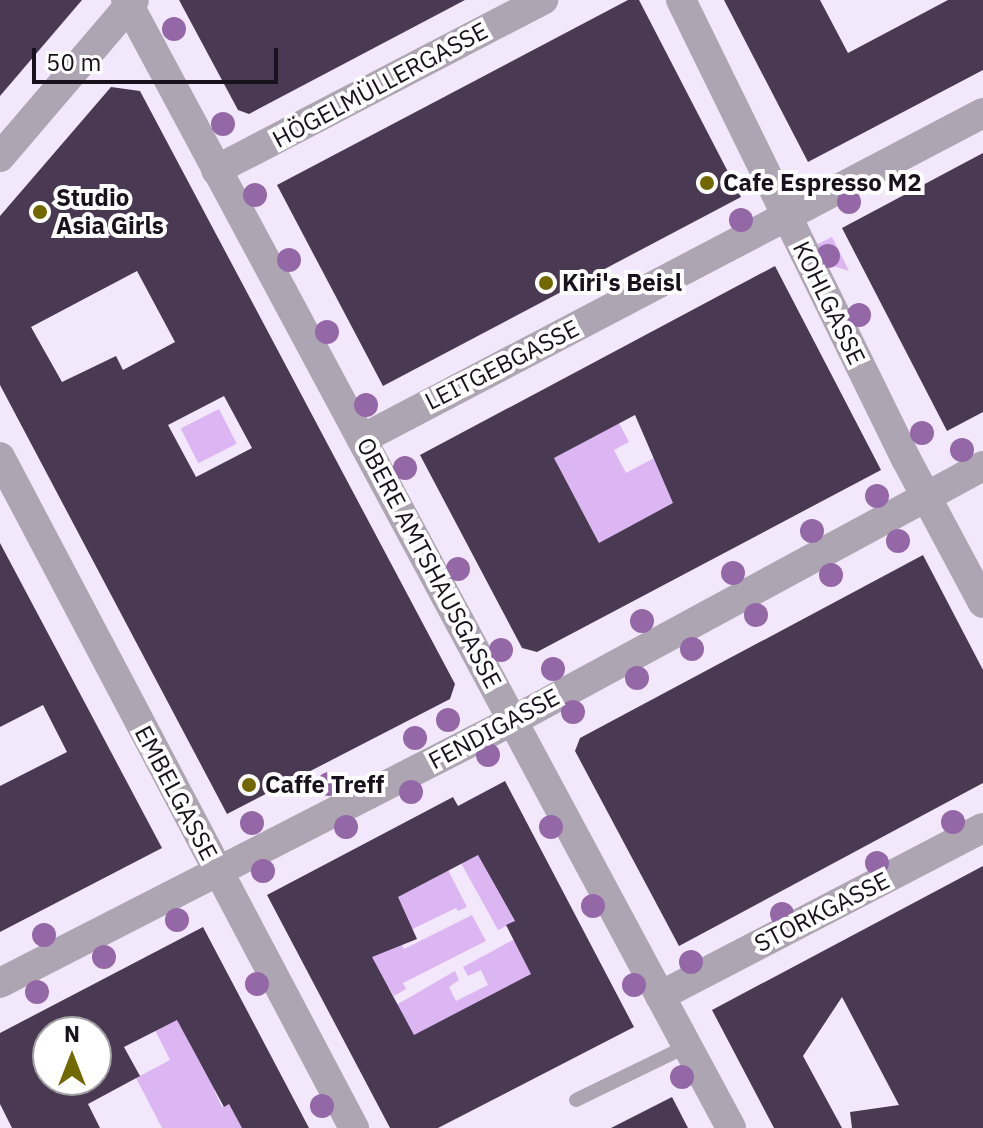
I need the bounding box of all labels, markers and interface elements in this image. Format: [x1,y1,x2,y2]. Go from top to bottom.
street label: HÖGELMÜLLERGASSE [268,16,492,154]
scale bar [36,32,282,82]
text: 50 m [46,46,101,78]
place label: Cafe Espresso M2 [723,169,922,197]
marker: Cafe Espresso M2 [698,174,716,192]
place label: Studio Asia Girls [56,184,164,240]
marker: Studio Asia Girls [31,203,49,221]
street label: KOHLGASSE [787,237,871,369]
place label: Kiri's Beisl [562,269,682,297]
marker: Kiri's Beisl [537,274,555,292]
street label: LEITGEBGASSE [420,314,584,416]
street label: OBERE AMTSHAUSGASSE [351,433,507,693]
street label: FENDIGASSE [424,683,564,775]
street label: EMBELGASSE [129,721,223,865]
place label: Caffe Treff [265,771,384,799]
marker: Caffe Treff [240,776,258,794]
street label: STORKGASSE [750,866,894,958]
north arrow [32,1016,112,1096]
text: N [64,1019,80,1048]

